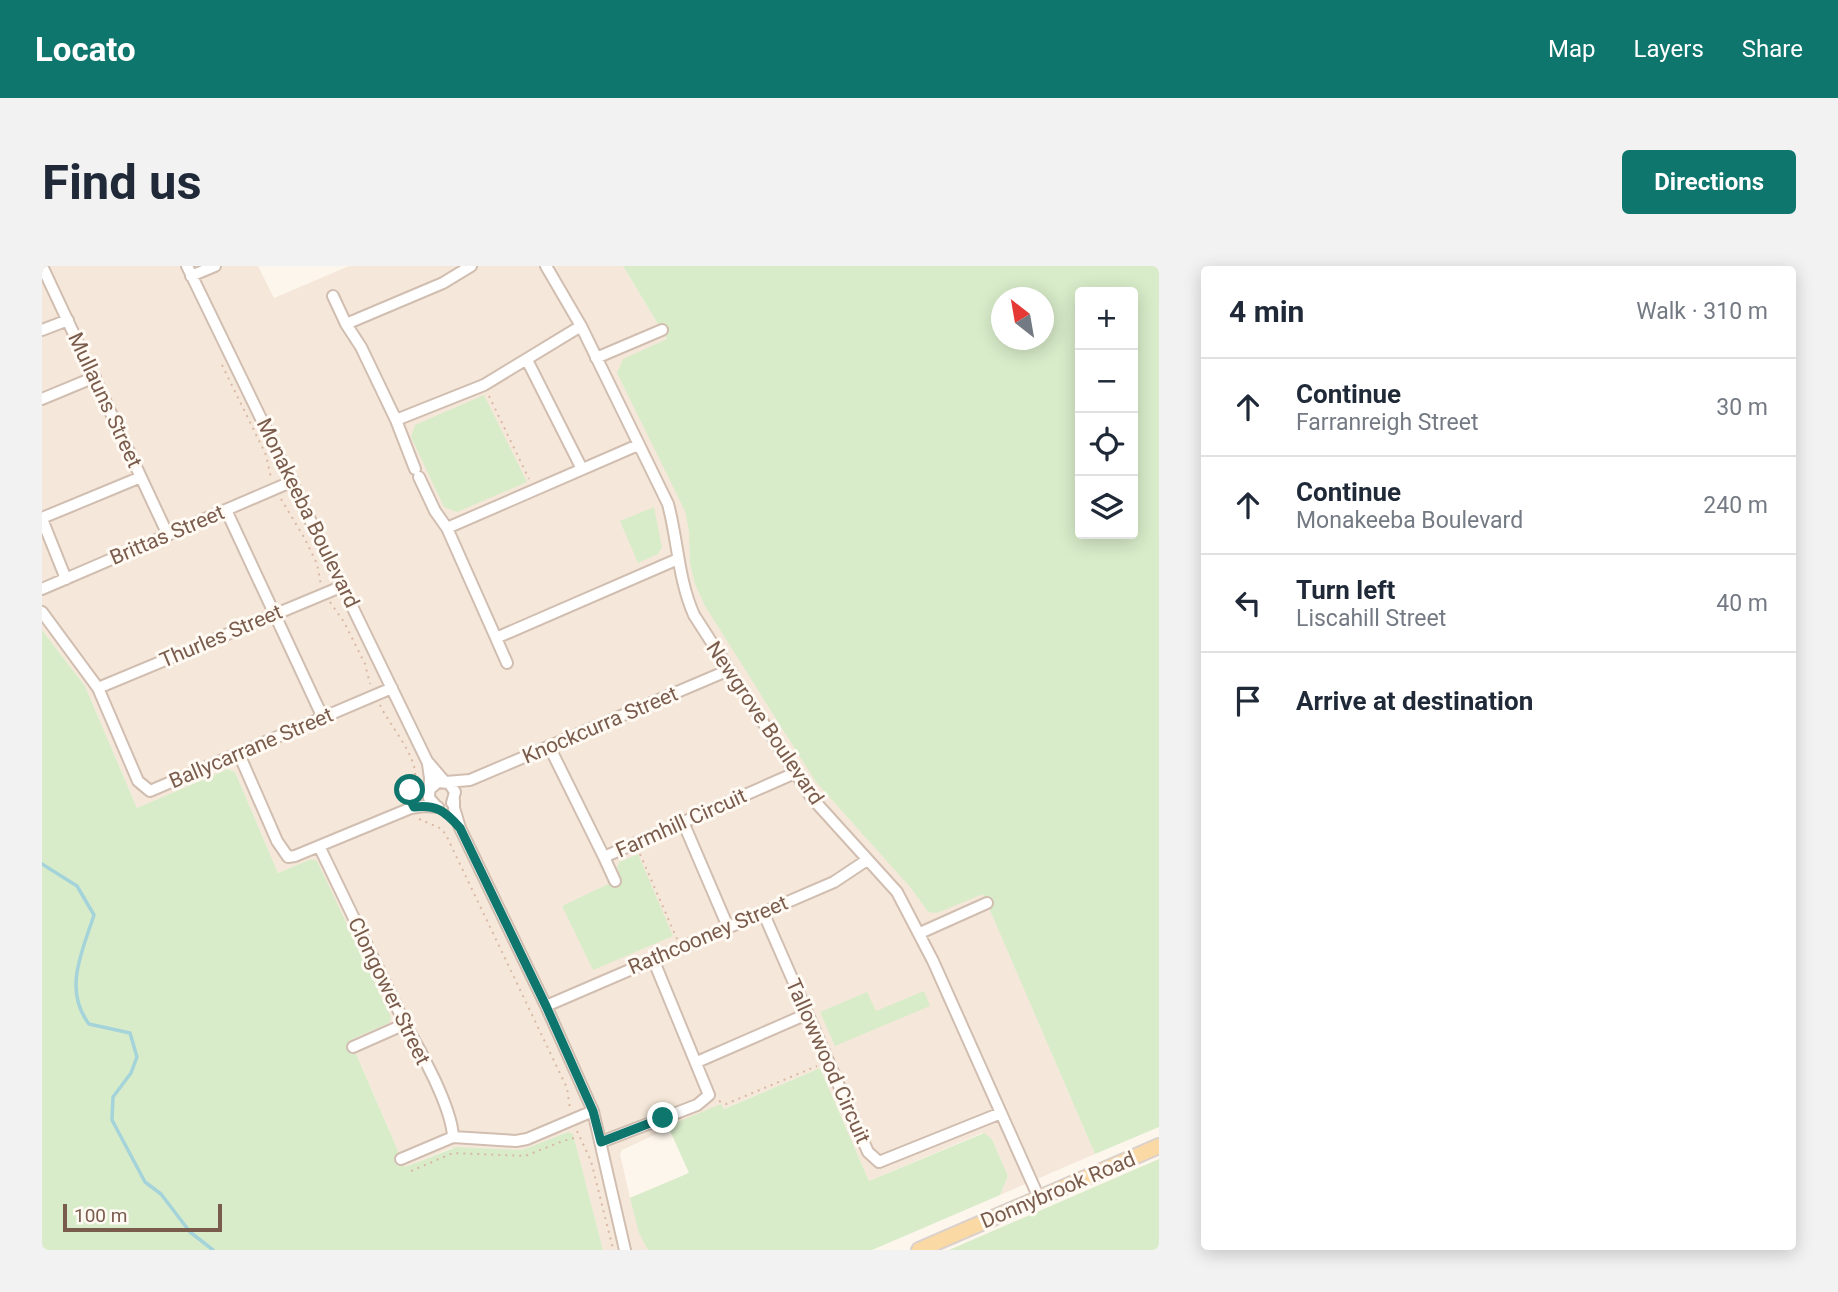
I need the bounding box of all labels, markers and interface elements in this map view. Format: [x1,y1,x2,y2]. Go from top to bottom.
text: Locato [35,30,136,69]
text: Map [1548,35,1596,63]
text: Layers [1634,35,1704,63]
text: Share [1742,35,1803,63]
button: Directions [1622,150,1796,214]
text: Find us [42,154,202,211]
north arrow [991,287,1054,350]
map controls [1075,287,1138,539]
button: + [1075,287,1138,350]
text: 4 min [1229,294,1304,329]
text: Walk · 310 m [1636,298,1768,325]
street label: Mullauns Street [63,329,147,471]
button: − [1075,350,1138,413]
text: Continue [1296,379,1401,409]
icon: ahead [1229,388,1267,426]
text: 30 m [1716,394,1768,421]
text: Farranreigh Street [1296,409,1479,436]
button: locate [1075,413,1138,476]
street label: Monakeeba Boulevard [252,415,364,611]
button: layers [1075,476,1138,539]
text: Continue [1296,477,1401,507]
icon: ahead [1229,486,1267,524]
text: 240 m [1703,492,1768,519]
street label: Brittas Street [106,500,228,570]
text: Monakeeba Boulevard [1296,507,1523,534]
text: Turn left [1296,575,1395,605]
icon: left [1229,584,1267,622]
text: 40 m [1716,590,1768,617]
street label: Thurles Street [156,599,286,673]
text: Liscahill Street [1296,605,1446,632]
street label: Newgrove Boulevard [701,637,829,809]
street label: Knockcurra Street [519,681,681,769]
icon: arrive [1229,682,1267,720]
text: Arrive at destination [1296,686,1533,716]
street label: Ballycarrane Street [166,703,337,793]
route start [394,774,425,805]
street label: Farmhill Circuit [612,783,750,863]
street label: Rathcooney Street [625,891,791,979]
street label: Clongower Street [343,913,435,1069]
street label: Tallowwood Circuit [781,975,875,1147]
route end [647,1102,678,1133]
street label: Donnybrook Road [977,1147,1139,1233]
scale bar [63,1201,222,1233]
text: 100 m [74,1204,127,1227]

